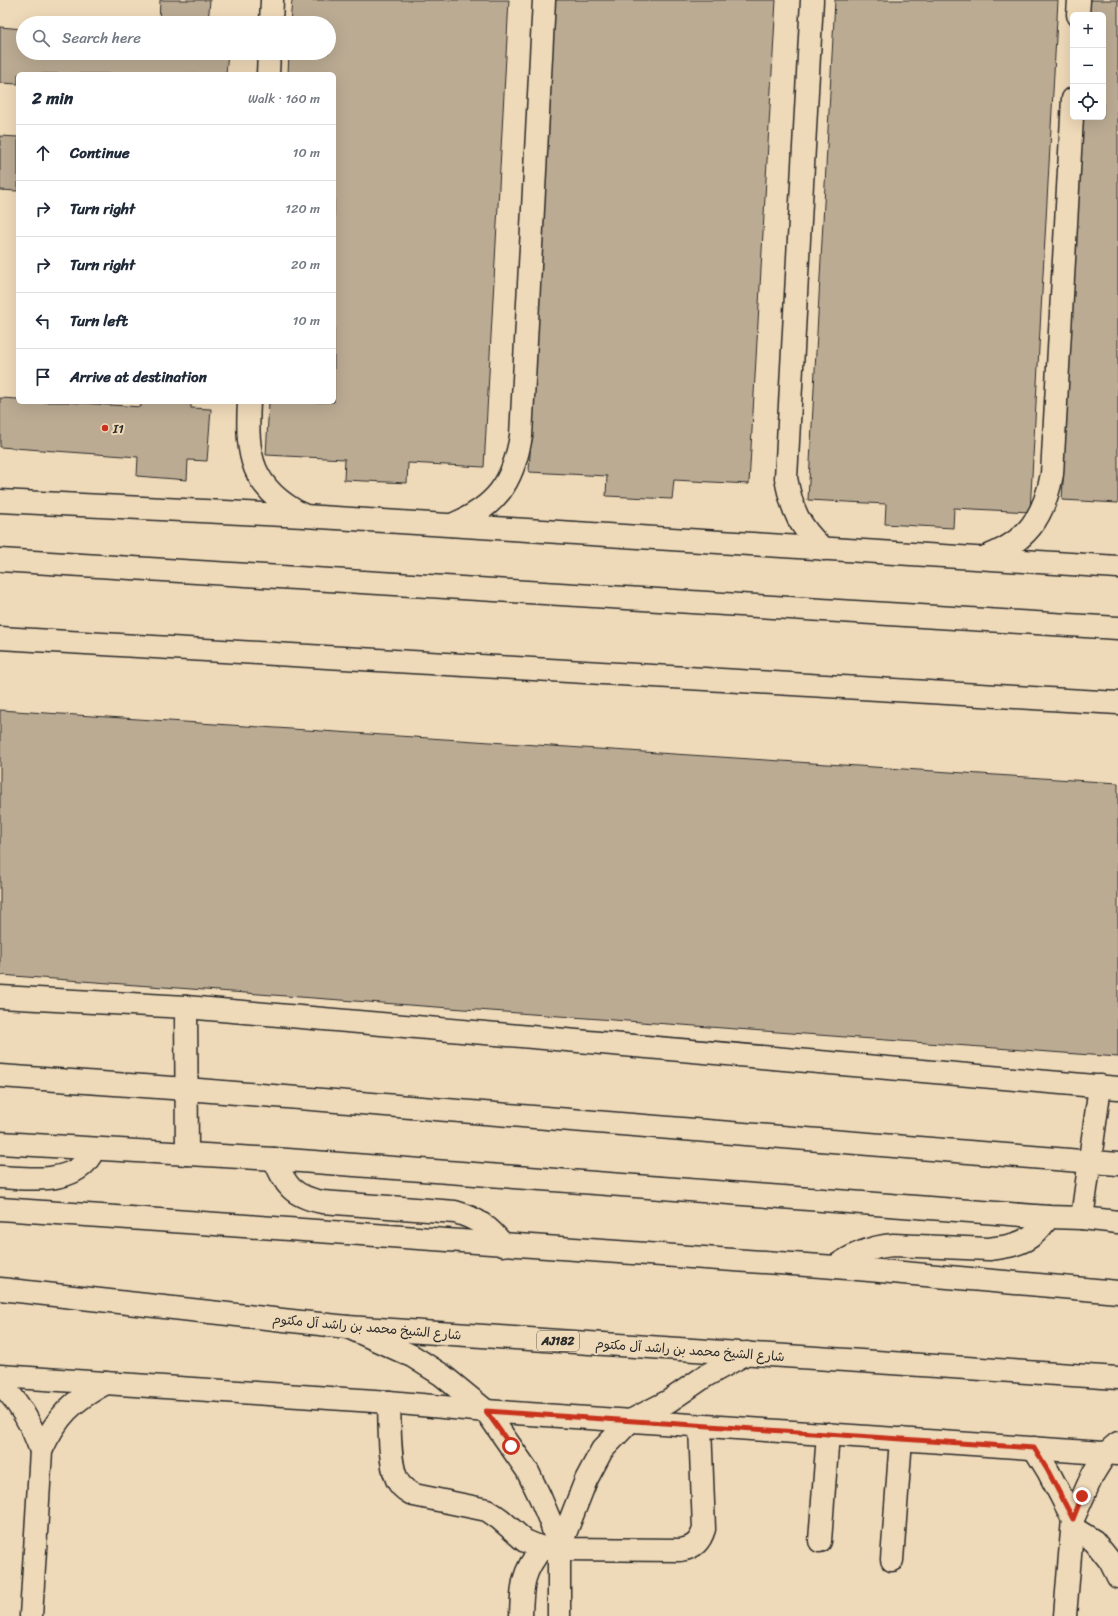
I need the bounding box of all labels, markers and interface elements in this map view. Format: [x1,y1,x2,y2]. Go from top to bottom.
map controls [1070,12,1106,120]
button: + [1070,12,1106,48]
search box [16,16,336,60]
text: Search here [62,25,141,51]
icon: search [30,27,52,49]
button: − [1070,48,1106,84]
text: 2 min [32,83,73,113]
button: locate [1070,84,1106,120]
text: Walk · 160 m [248,87,320,110]
text: Continue [70,140,130,166]
text: 10 m [293,141,320,164]
icon: ahead [32,142,54,164]
text: Turn right [70,196,135,222]
text: 120 m [285,197,320,220]
icon: right [32,198,54,220]
text: Turn right [70,252,135,278]
text: 20 m [291,253,320,276]
icon: right [32,254,54,276]
text: Turn left [70,308,128,334]
text: 10 m [293,309,320,332]
icon: left [32,310,54,332]
text: Arrive at destination [70,364,207,390]
icon: arrive [32,366,54,388]
place label: I1 [112,417,124,440]
marker: I1 [100,423,110,433]
street label: شارع الشيخ محمد بن راشد آل مكتوم [272,1307,462,1347]
road number: AJ182 [537,1331,579,1351]
street label: شارع الشيخ محمد بن راشد آل مكتوم [595,1332,785,1368]
route start [502,1437,520,1455]
route end [1073,1487,1091,1505]

